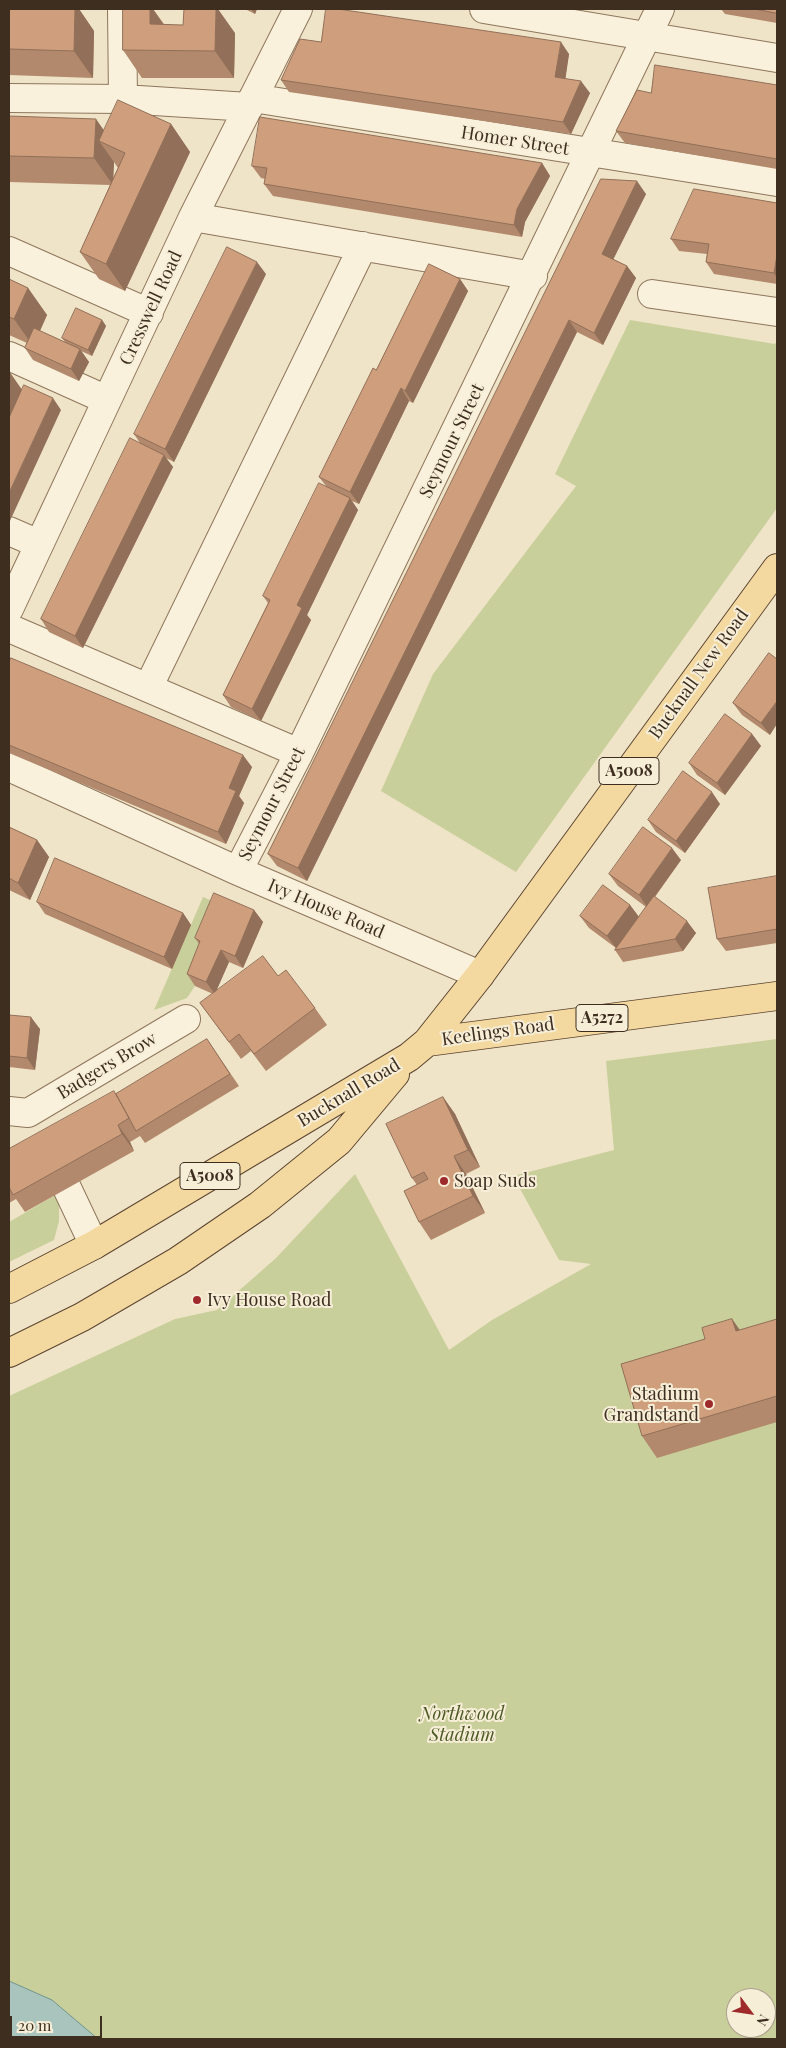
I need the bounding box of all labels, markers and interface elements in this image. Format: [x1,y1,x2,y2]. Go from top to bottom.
street label: Homer Street [459,122,571,160]
street label: Cresswell Road [115,247,187,369]
street label: Seymour Street [415,380,489,502]
street label: Bucknall New Road [645,605,753,743]
street label: Seymour Street [234,743,310,865]
road number: A5008 [599,758,659,784]
street label: Ivy House Road [265,875,387,943]
road number: A5272 [576,1004,628,1032]
street label: Keelings Road [440,1013,556,1051]
street label: Badgers Brow [53,1028,161,1104]
street label: Bucknall Road [294,1054,404,1132]
road number: A5008 [180,1162,240,1190]
place label: Soap Suds [454,1170,536,1192]
marker: Soap Suds [438,1175,450,1187]
place label: Ivy House Road [207,1289,331,1311]
marker: Ivy House Road [191,1294,203,1306]
place label: Stadium Grandstand [604,1383,699,1426]
marker: Stadium Grandstand [703,1398,715,1410]
park label: Northwood Stadium [420,1703,504,1746]
north arrow [726,1988,776,2038]
scale bar [12,2006,105,2038]
text: N [753,2011,774,2030]
text: 20 m [18,2015,51,2035]

